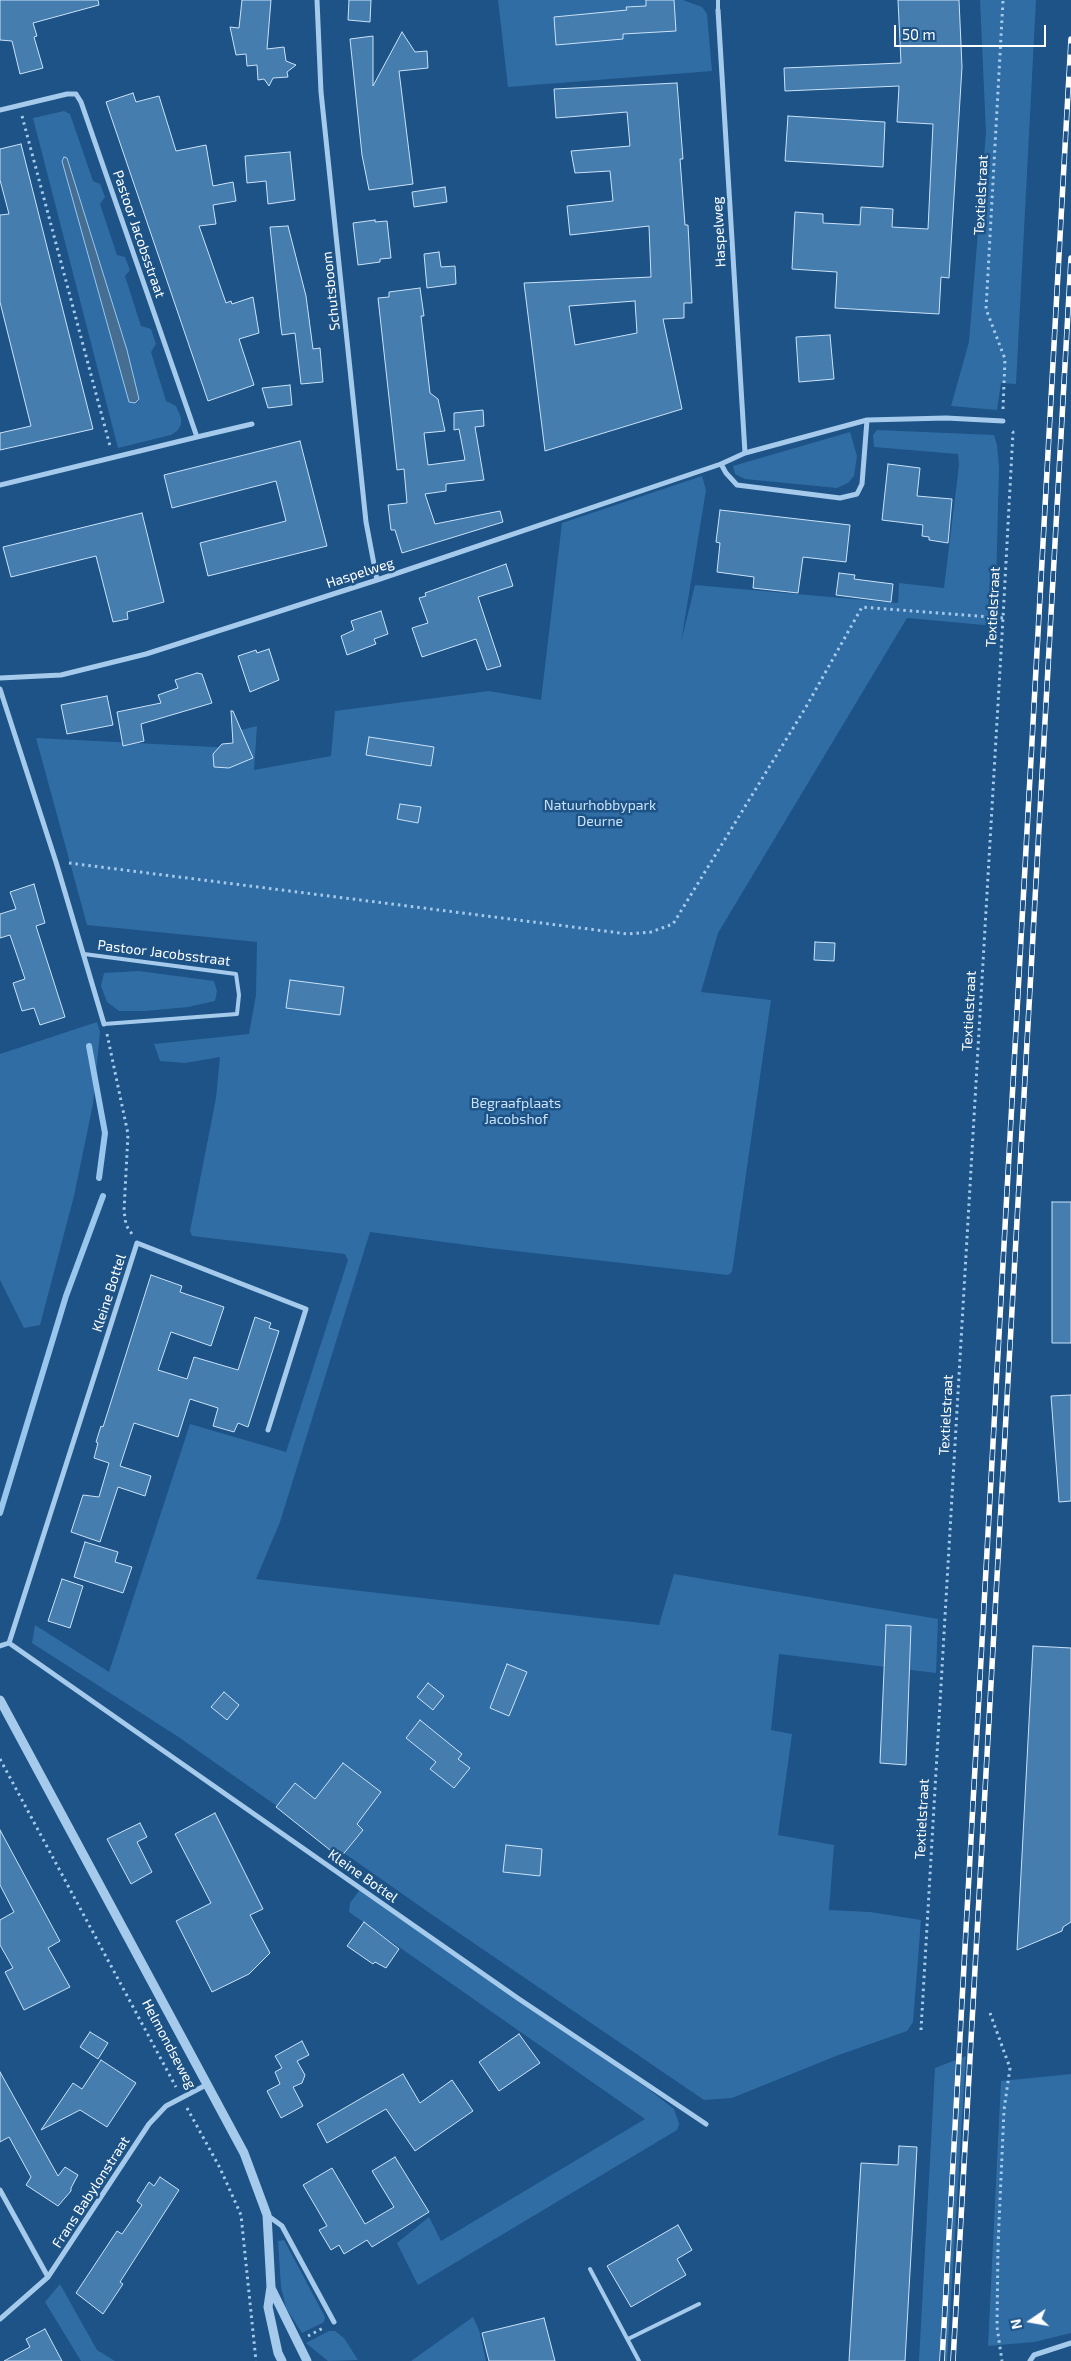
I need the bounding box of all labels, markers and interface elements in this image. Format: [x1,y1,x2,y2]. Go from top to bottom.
scale bar [896,15,1048,47]
text: 50 m [902,25,936,43]
street label: Textielstraat [970,154,992,236]
street label: Pastoor Jacobsstraat [109,168,169,300]
street label: Haspelweg [709,196,729,268]
street label: Schutsboom [318,251,344,331]
street label: Haspelweg [324,554,396,592]
street label: Textielstraat [982,566,1004,648]
park label: Natuurhobbypark Deurne [544,797,656,830]
street label: Pastoor Jacobsstraat [96,936,232,970]
street label: Textielstraat [958,970,980,1052]
park label: Begraafplaats Jacobshof [471,1095,561,1128]
street label: Kleine Bottel [88,1252,130,1334]
street label: Textielstraat [935,1374,957,1456]
street label: Textielstraat [911,1778,933,1860]
street label: Kleine Bottel [325,1846,401,1906]
street label: Helmondseweg [138,1996,200,2092]
street label: Frans Babylonstraat [49,2133,133,2251]
north arrow [1006,2296,1056,2346]
text: N [1006,2318,1025,2331]

